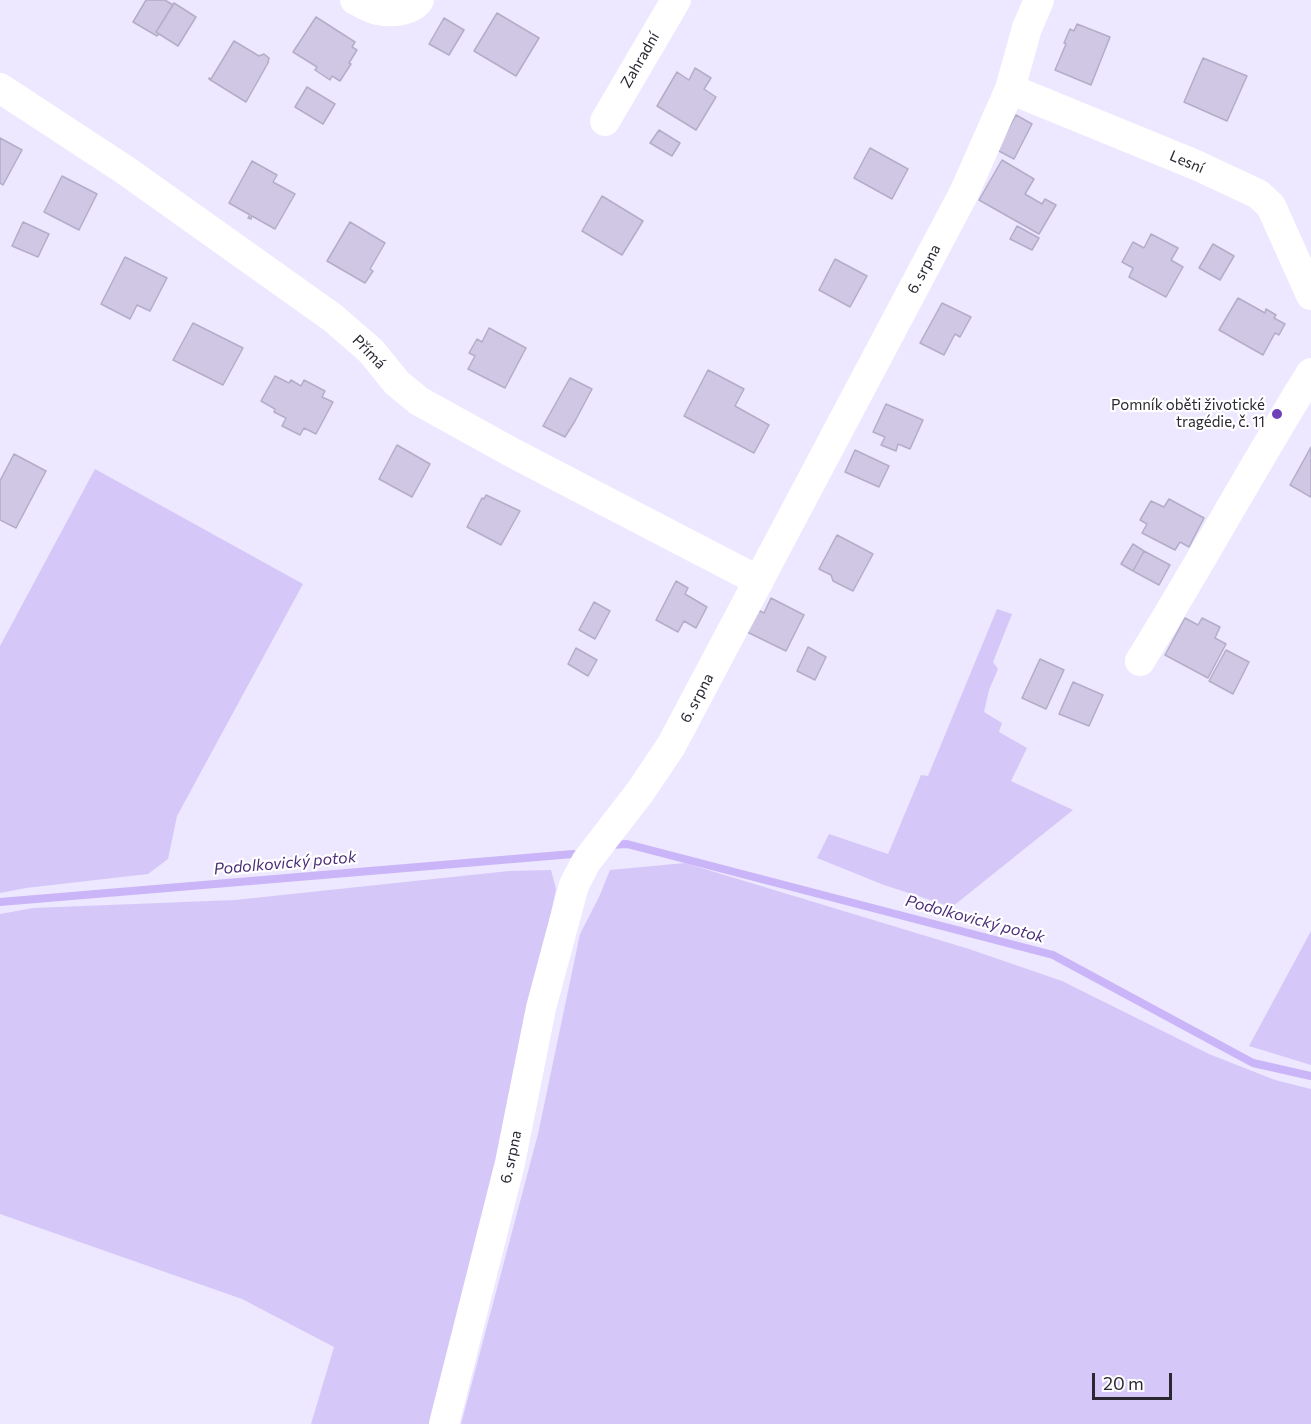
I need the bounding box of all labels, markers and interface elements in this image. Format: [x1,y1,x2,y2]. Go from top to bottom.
street label: Zahradní [617,29,663,91]
street label: Lesní [1167,147,1207,177]
street label: 6. srpna [904,241,944,297]
street label: Přímá [349,331,389,373]
place label: Pomník oběti životické tragédie, č. 11 [1111,396,1265,431]
marker: Pomník oběti životické tragédie, č. 11 [1270,407,1284,421]
street label: 6. srpna [677,670,717,726]
water label: Podolkovický potok [213,847,357,879]
water label: Podolkovický potok [903,891,1047,947]
street label: 6. srpna [497,1129,525,1185]
scale bar [1095,1361,1174,1399]
text: 20 m [1103,1372,1144,1394]

